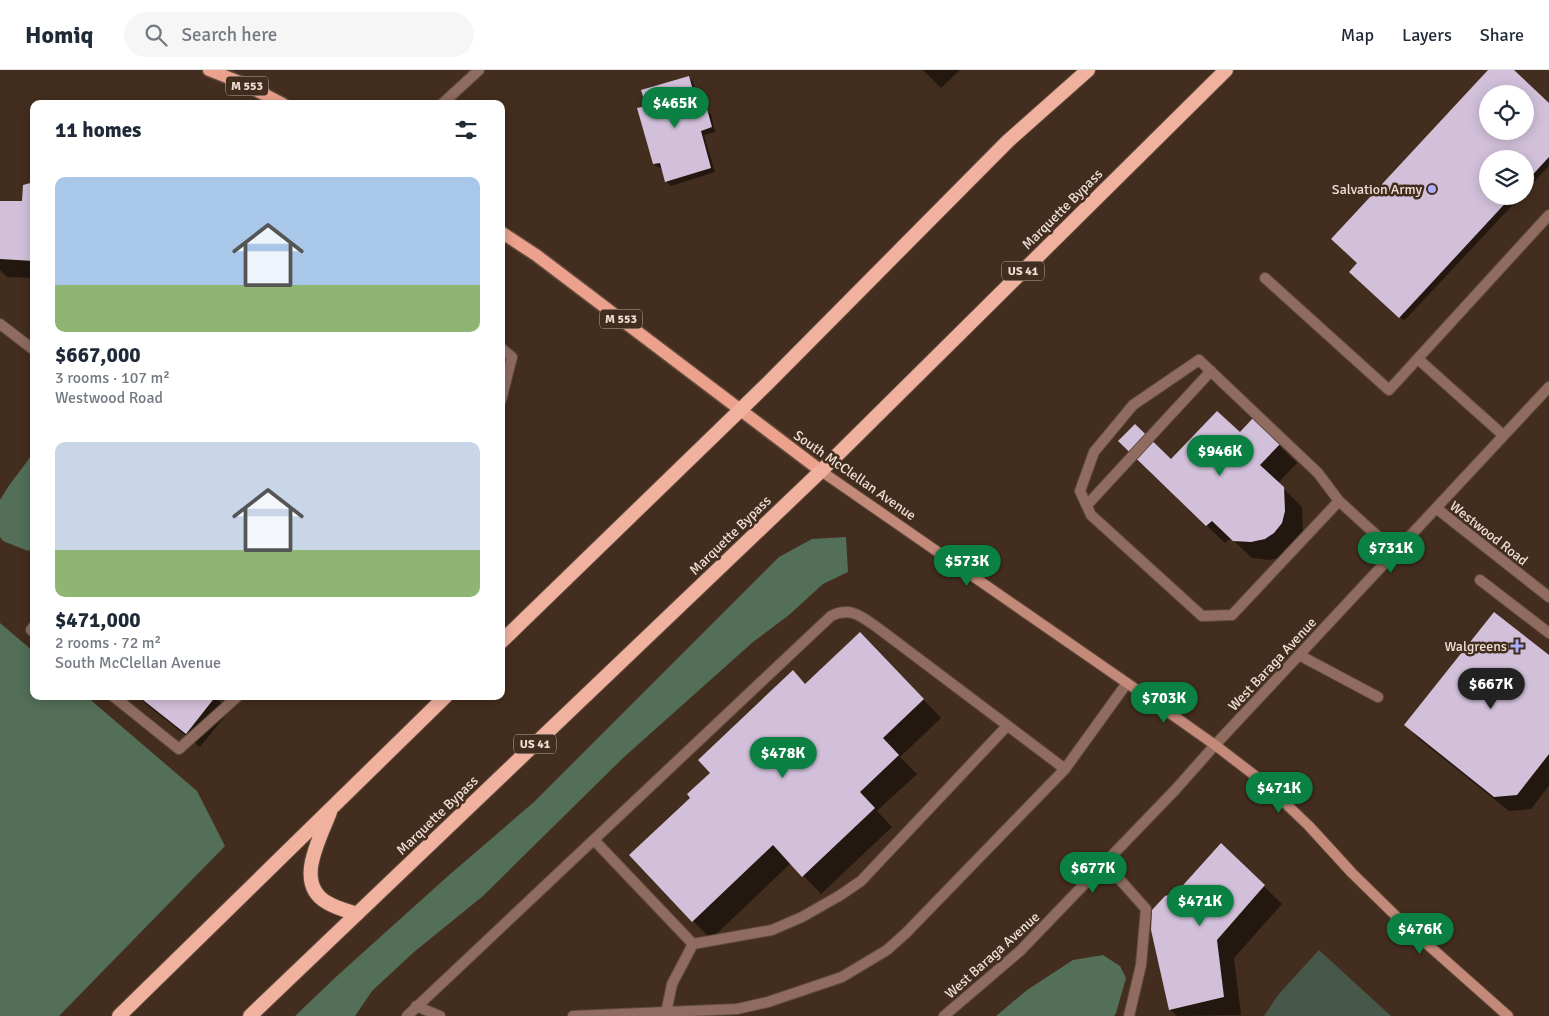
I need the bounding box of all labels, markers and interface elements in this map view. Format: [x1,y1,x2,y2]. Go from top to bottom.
search box [124,12,474,57]
text: Homiq [25,20,94,50]
icon: search [142,21,170,49]
text: Search here [182,23,277,47]
text: Map [1341,24,1374,46]
text: Layers [1402,24,1452,46]
text: Share [1480,24,1524,46]
road number: M 553 [226,77,268,96]
map controls [1479,85,1534,205]
button: locate [1479,85,1534,140]
pin: $465K [640,87,710,129]
text: $465K [653,93,697,113]
icon: filters [452,116,480,144]
text: 11 homes [55,117,141,143]
button: layers [1479,150,1534,205]
street label: Marquette Bypass [1019,166,1106,253]
place label: Salvation Army [1332,181,1422,198]
marker: Salvation Army [1426,183,1438,195]
icon: home [223,210,313,300]
road number: US 41 [1002,262,1044,280]
road number: M 553 [600,310,642,328]
text: $667,000 [55,342,141,368]
text: 3 rooms · 107 m² [55,368,170,388]
text: Westwood Road [55,388,163,408]
street label: South McClellan Avenue [790,427,919,524]
pin: $946K [1185,434,1255,477]
text: $946K [1198,441,1242,461]
icon: home [223,475,313,565]
street label: Marquette Bypass [686,492,775,579]
street label: Westwood Road [1446,498,1531,569]
pin: $731K [1356,532,1426,574]
text: $731K [1369,538,1413,558]
pin: $573K [932,544,1002,587]
text: $573K [945,551,989,571]
text: $471,000 [55,607,141,633]
street label: West Baraga Avenue [1225,614,1320,715]
text: 2 rooms · 72 m² [55,633,161,653]
place label: Walgreens [1444,638,1507,655]
marker: Walgreens [1511,640,1523,652]
text: South McClellan Avenue [55,653,221,673]
pin: $667K [1456,668,1526,710]
text: $667K [1469,674,1513,694]
pin: $703K [1129,682,1199,724]
text: $703K [1142,688,1186,708]
road number: US 41 [514,734,556,754]
pin: $478K [748,736,818,779]
text: $478K [761,743,805,763]
street label: Marquette Bypass [393,772,482,859]
pin: $471K [1244,772,1314,814]
text: $471K [1257,778,1301,798]
pin: $677K [1058,852,1128,894]
text: $677K [1071,858,1115,878]
pin: $471K [1165,884,1235,927]
text: $471K [1178,891,1222,911]
street label: West Baraga Avenue [942,908,1043,1002]
pin: $476K [1385,912,1455,955]
text: $476K [1398,919,1442,939]

